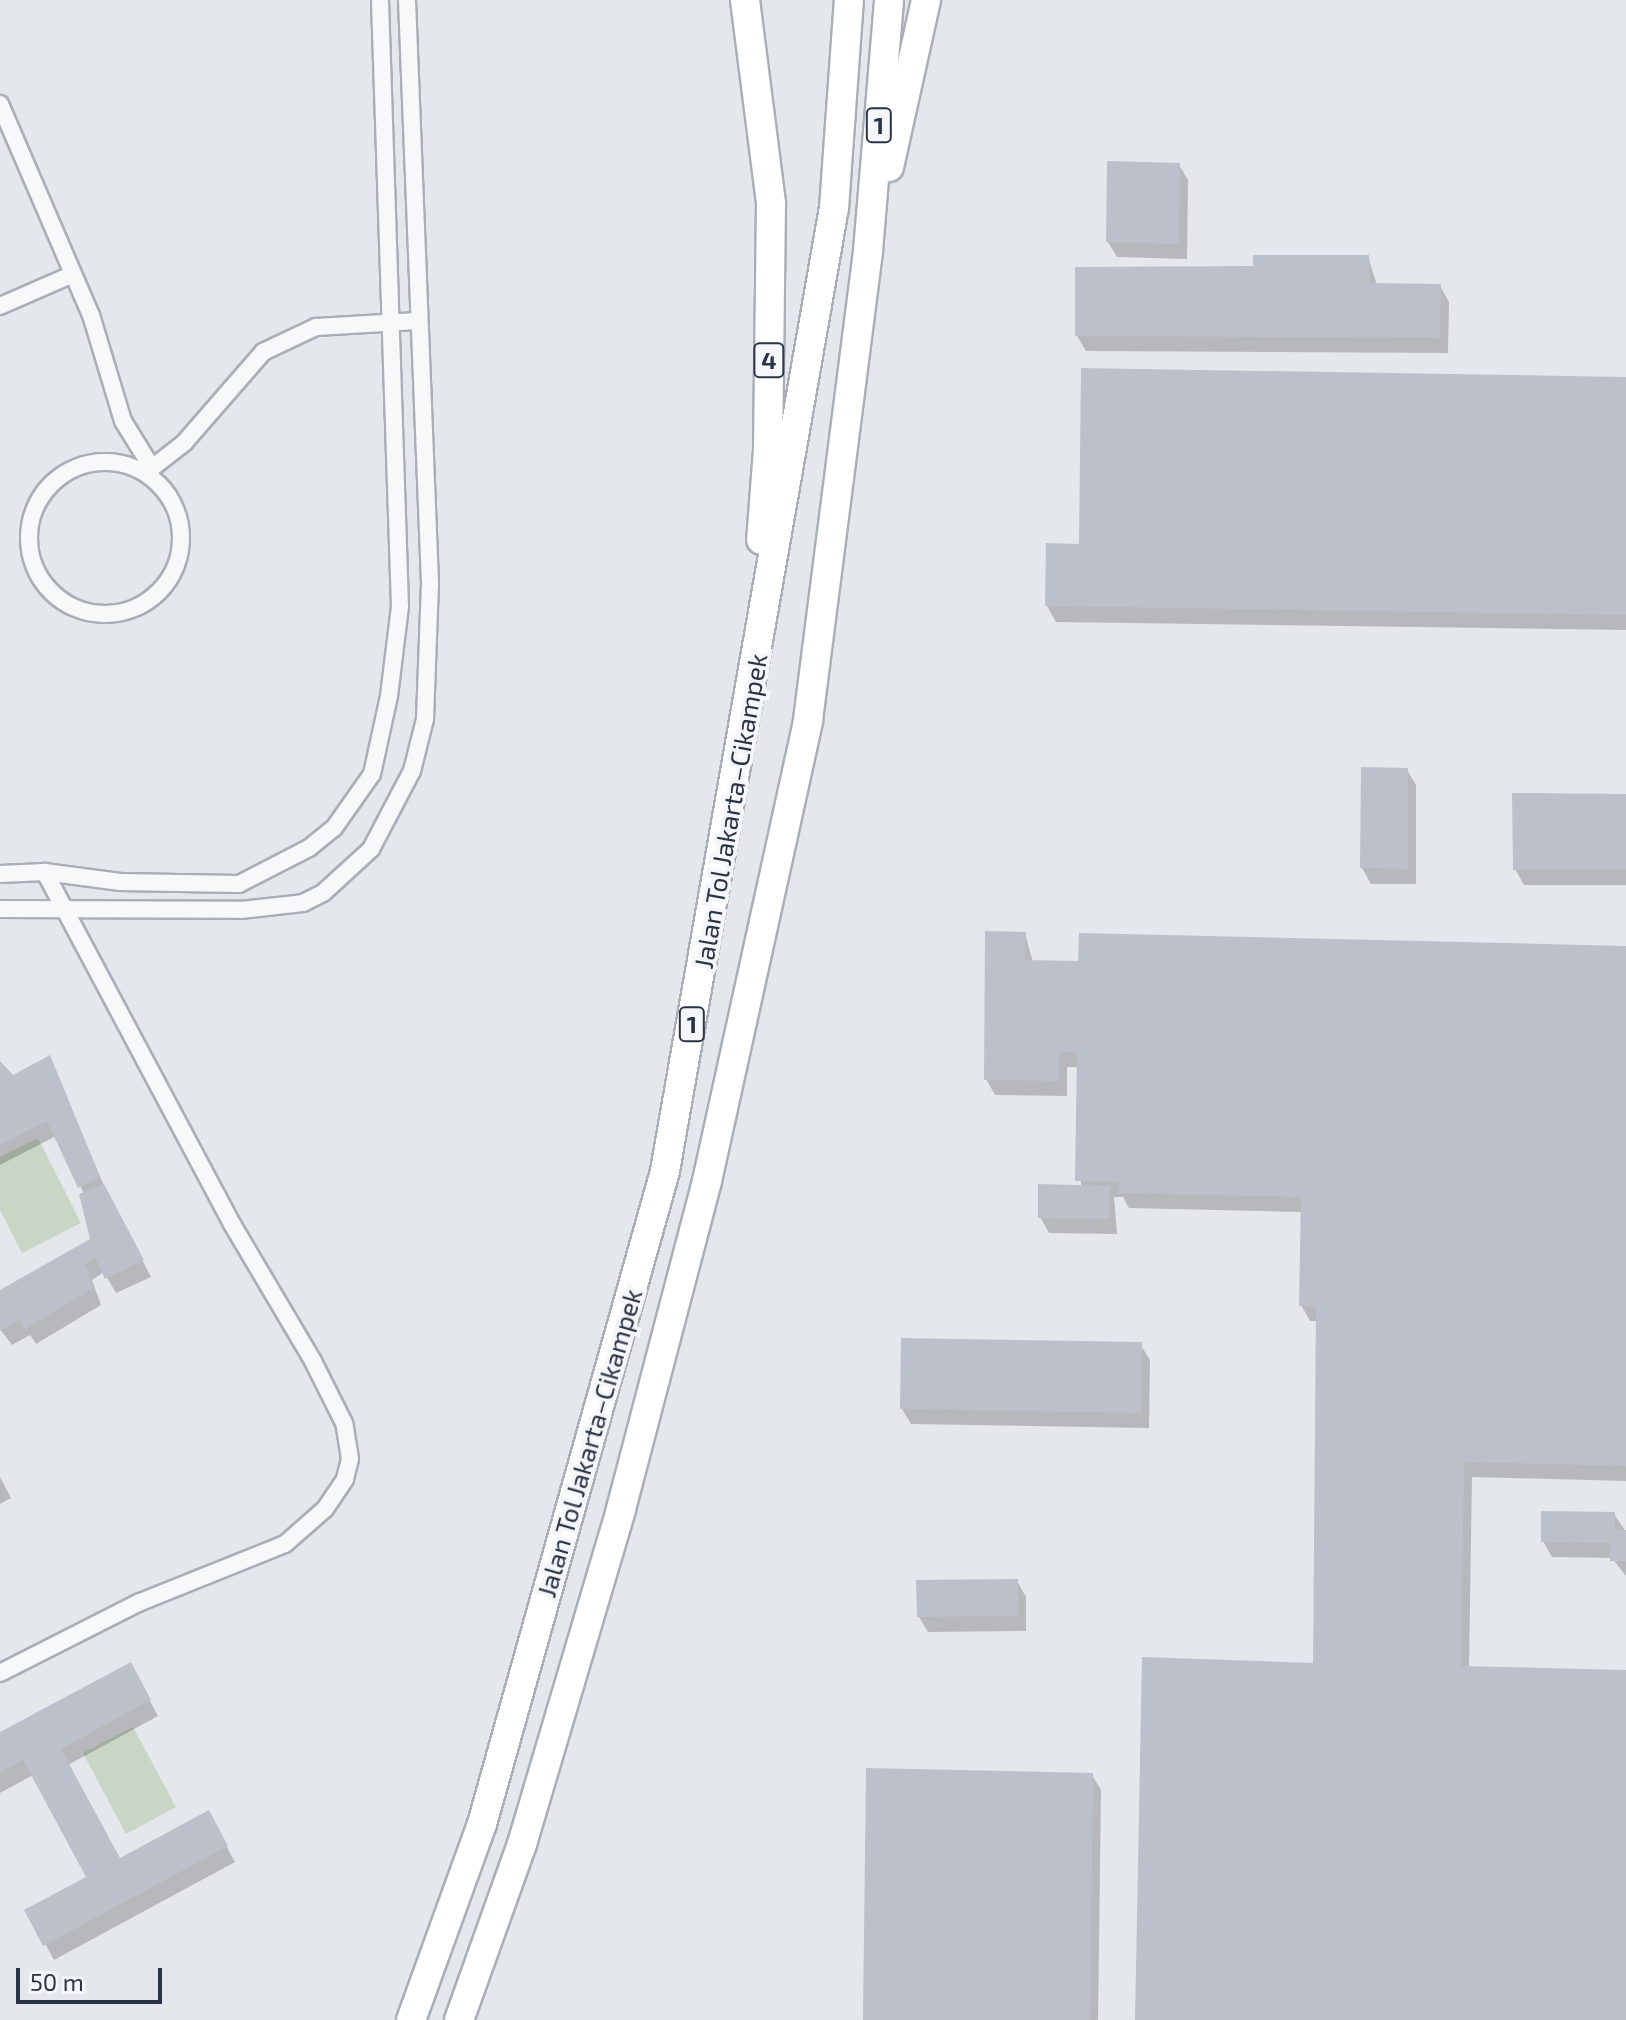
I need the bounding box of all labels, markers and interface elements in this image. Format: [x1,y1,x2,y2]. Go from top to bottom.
road number: 1 [865,105,893,145]
road number: 4 [753,340,785,380]
street label: Jalan Tol Jakarta–Cikampek [687,650,773,972]
road number: 1 [678,1004,706,1044]
street label: Jalan Tol Jakarta–Cikampek [530,1284,648,1602]
scale bar [20,1952,166,2002]
text: 50 m [30,1967,84,1996]

